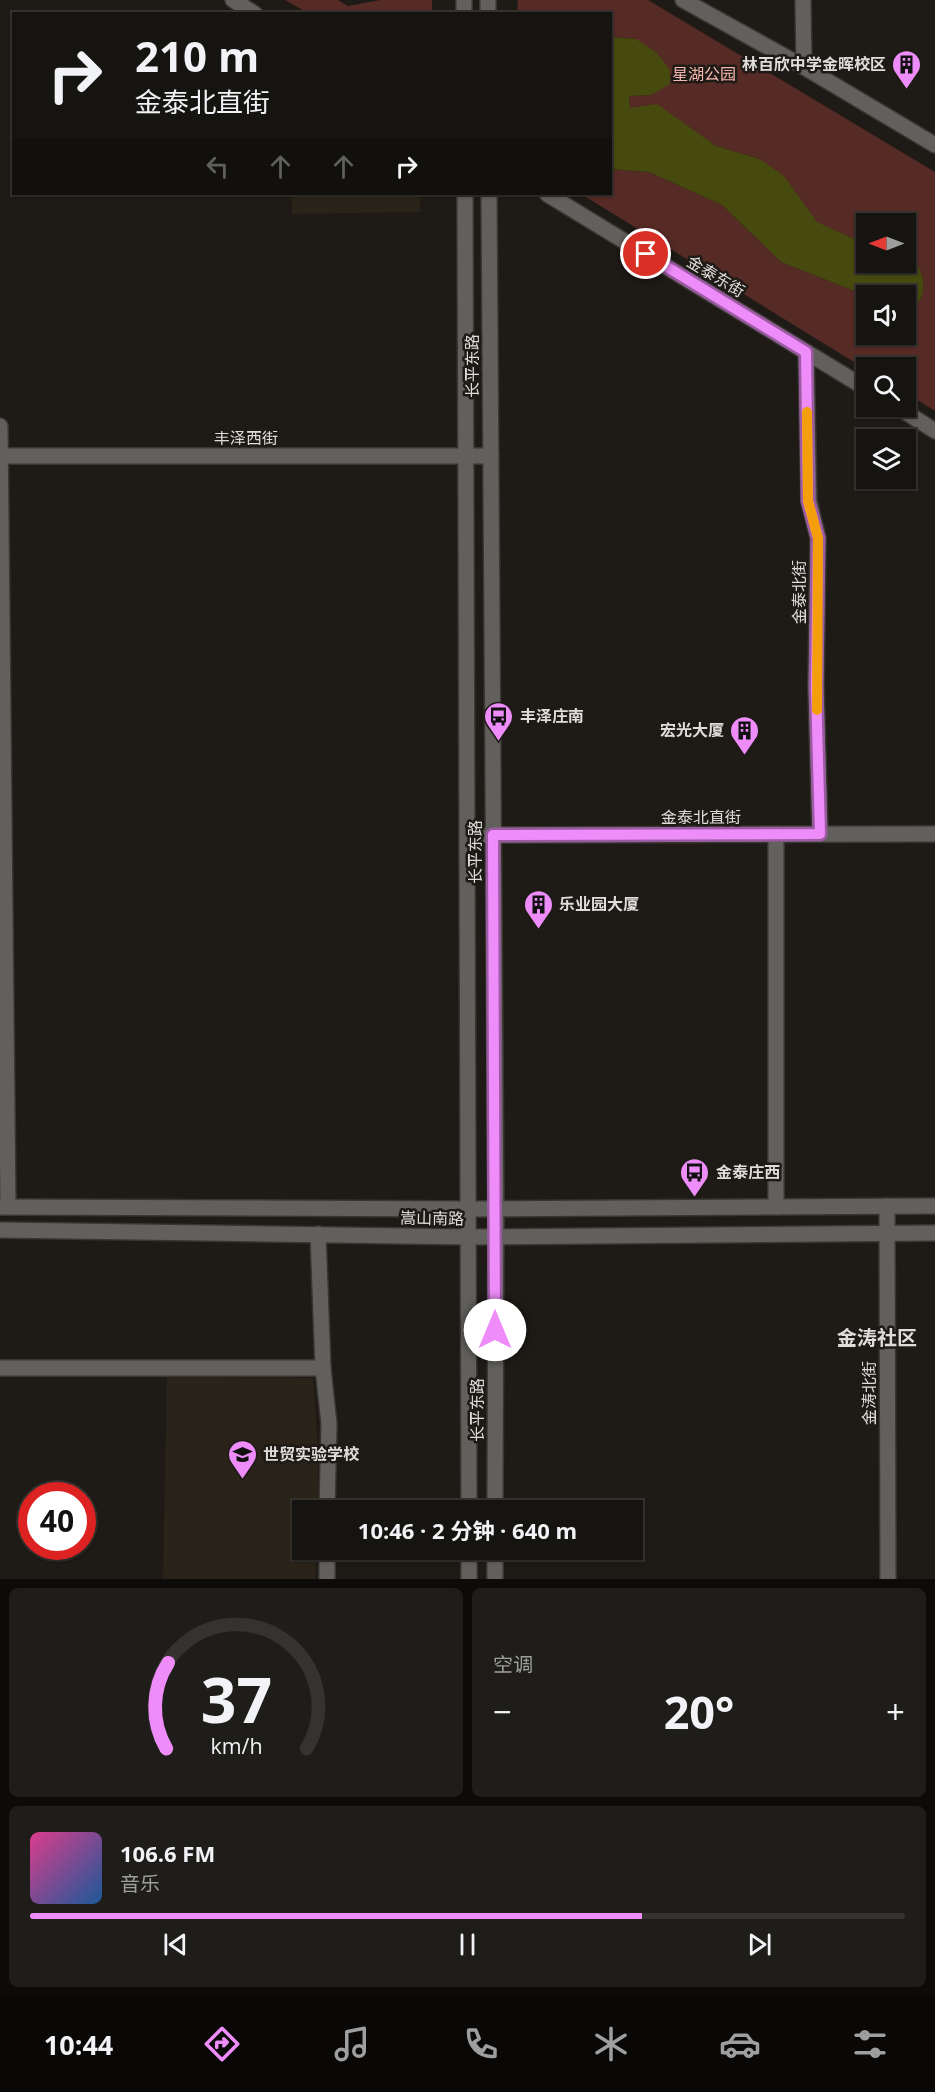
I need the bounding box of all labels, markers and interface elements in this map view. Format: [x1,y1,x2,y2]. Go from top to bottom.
text: 210 m [135,27,259,84]
icon: right [36,36,114,114]
building icon: 林百欣中学金晖校区 [891,48,923,90]
place label: 林百欣中学金晖校区 [742,53,886,75]
park label: 星湖公园 [672,63,736,85]
text: 金泰北直街 [135,83,270,120]
icon: left [201,150,234,183]
icon: ahead [264,150,297,183]
icon: ahead [327,150,360,183]
icon: right [390,150,423,183]
north arrow [856,213,916,273]
map controls [856,213,916,489]
pin [620,228,671,279]
icon: arrive [629,237,662,270]
street label: 金泰东街 [683,250,749,302]
button: sound [856,285,916,345]
street label: 长平东路 [461,334,483,398]
button: search [856,357,916,417]
street label: 丰泽西街 [214,427,278,449]
button: layers [856,429,916,489]
street label: 金泰北街 [788,560,810,624]
bus stop icon: 丰泽庄南 [483,700,515,742]
place label: 丰泽庄南 [520,705,584,727]
building icon: 宏光大厦 [729,714,761,756]
place label: 宏光大厦 [660,719,724,741]
street label: 金泰北直街 [661,806,741,828]
street label: 长平东路 [464,820,486,884]
building icon: 乐业园大厦 [522,888,554,930]
place label: 乐业园大厦 [559,893,639,915]
bus stop icon: 金泰庄西 [679,1156,711,1198]
place label: 金泰庄西 [716,1161,780,1183]
street label: 嵩山南路 [400,1206,464,1230]
position arrow [463,1298,527,1362]
district label: 金涛社区 [837,1324,917,1351]
street label: 金涛北街 [858,1361,880,1425]
street label: 长平东路 [466,1378,488,1442]
school or university icon: 世贸实验学校 [226,1438,258,1480]
place label: 世贸实验学校 [263,1443,360,1465]
speed limit sign: 40 [18,1482,96,1560]
text: 10:46 · 2 分钟 · 640 m [358,1515,577,1545]
text: 空调 [493,1651,533,1678]
text: 37 [200,1656,272,1741]
text: 20° [664,1681,734,1742]
text: − [493,1689,512,1734]
text: + [886,1689,905,1734]
text: km/h [210,1732,262,1761]
text: 106.6 FM [120,1838,215,1868]
text: 音乐 [120,1870,160,1897]
icon: previous [159,1928,192,1961]
icon: pause [451,1928,484,1961]
icon: next [743,1928,776,1961]
icon: directions [201,2023,243,2065]
icon: music [331,2023,373,2065]
icon: phone [460,2023,502,2065]
icon: climate [590,2023,632,2065]
icon: car [719,2023,761,2065]
icon: filters [849,2023,891,2065]
text: 10:44 [44,2026,113,2063]

